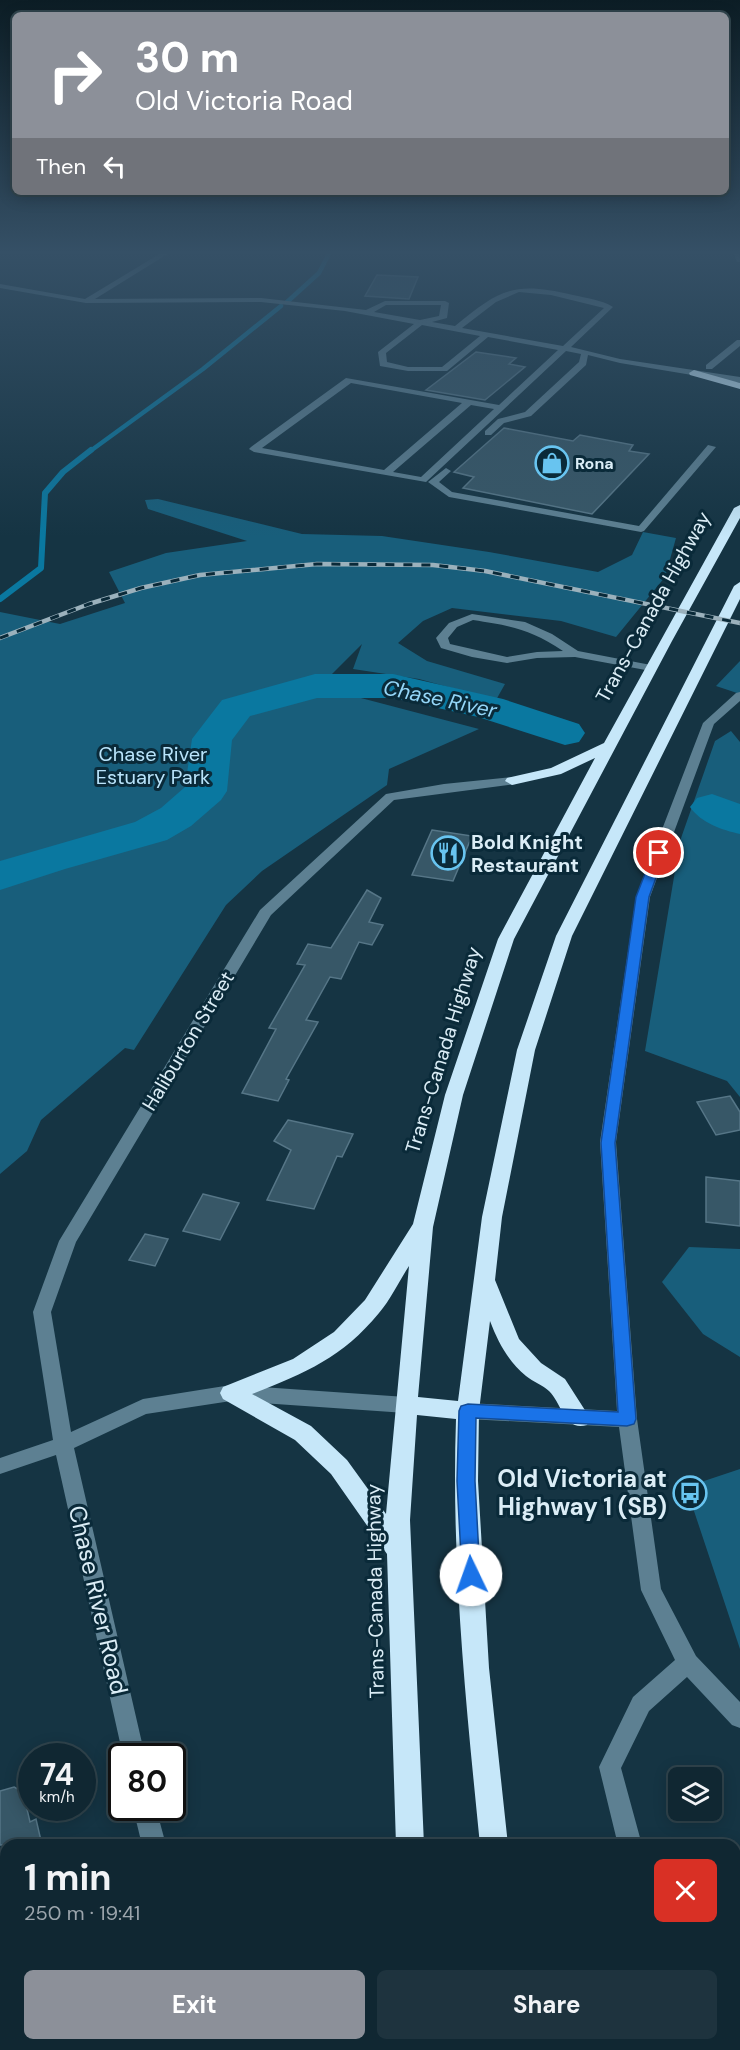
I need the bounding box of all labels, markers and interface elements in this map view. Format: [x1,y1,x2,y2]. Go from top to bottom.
text: 30 m [135,30,239,85]
icon: right [36,36,114,114]
text: Old Victoria Road [135,83,353,118]
icon: left [98,150,131,183]
text: Then [36,152,86,181]
shop icon: Rona [534,445,570,481]
place label: Rona [575,453,614,474]
street label: Trans-Canada Highway [590,507,716,707]
water label: Chase River [381,673,500,725]
park label: Chase River Estuary Park [96,741,210,790]
pin [633,827,684,878]
place label: Bold Knight Restaurant [471,829,583,878]
restaurant icon: Bold Knight Restaurant [430,835,466,871]
icon: arrive [642,836,675,869]
street label: Trans-Canada Highway [399,944,487,1156]
street label: Haliburton Street [136,966,240,1115]
place label: Old Victoria at Highway 1 (SB) [497,1463,667,1522]
bus stop icon: Old Victoria at Highway 1 (SB) [672,1475,708,1511]
street label: Trans-Canada Highway [360,1483,390,1699]
street label: Chase River Road [62,1502,135,1697]
position arrow [439,1543,503,1607]
speed limit sign: 80 [108,1743,186,1821]
text: 74 [40,1755,74,1794]
map controls [668,1767,722,1821]
button: layers [668,1767,722,1821]
text: km/h [39,1787,75,1807]
text: 1 min [24,1854,112,1901]
button: close [654,1859,717,1922]
text: 250 m · 19:41 [24,1900,140,1926]
button: Exit [24,1970,365,2039]
button: Share [377,1970,717,2039]

